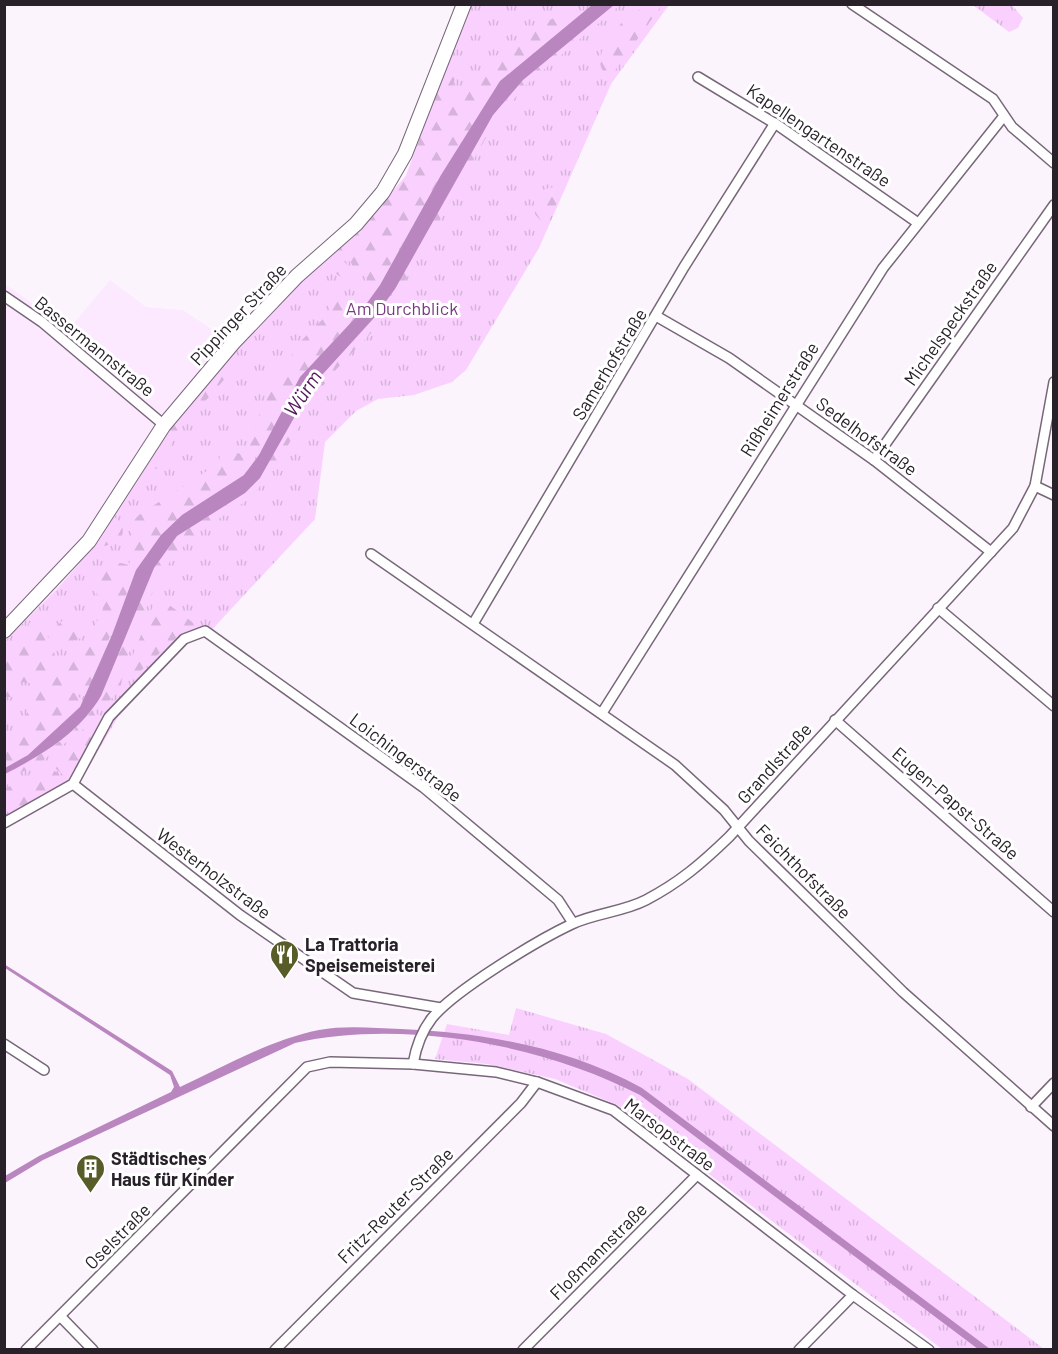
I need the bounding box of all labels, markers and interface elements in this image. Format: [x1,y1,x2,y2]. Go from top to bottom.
street label: Kapellengartenstraße [743,79,895,191]
street label: Michelspeckstraße [899,256,1001,390]
street label: Pippinger Straße [185,259,291,369]
street label: Bassermannstraße [31,291,159,401]
park label: Am Durchblick [346,297,458,319]
street label: Samerhofstraße [567,304,651,424]
street label: Rißheimerstraße [735,338,823,460]
water label: Würm [278,365,326,421]
street label: Sedelhofstraße [812,392,922,480]
street label: Loichingerstraße [346,708,466,806]
street label: Grandlstraße [732,718,816,808]
street label: Eugen-Papst-Straße [888,742,1024,864]
street label: Feichthofstraße [752,819,856,923]
street label: Westerholzstraße [152,823,276,923]
place label: La Trattoria Speisemeisterei [305,933,435,976]
restaurant icon: La Trattoria Speisemeisterei [268,938,300,980]
street label: Marsopstraße [620,1093,720,1175]
street label: Fritz-Reuter-Straße [332,1142,458,1268]
place label: Städtisches Haus für Kinder [111,1147,234,1190]
building icon: Städtisches Haus für Kinder [74,1152,106,1194]
street label: Oselstraße [79,1198,155,1274]
street label: Floßmannstraße [545,1198,651,1304]

